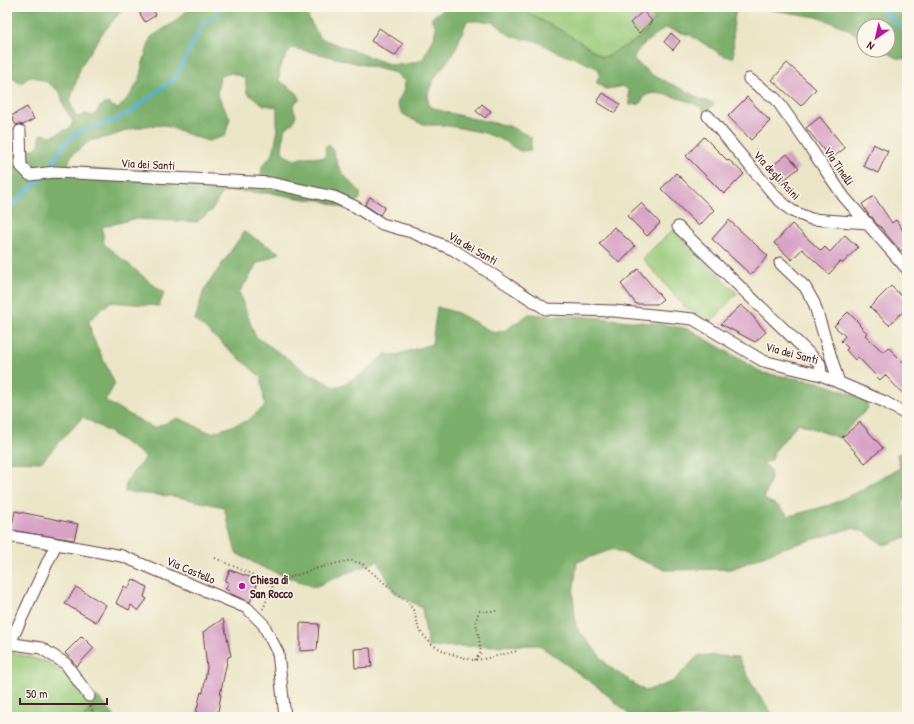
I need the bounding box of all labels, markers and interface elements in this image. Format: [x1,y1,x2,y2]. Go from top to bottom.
north arrow [856,18,896,58]
text: N [864,39,877,54]
street label: Via Tinelli [820,143,858,189]
street label: Via degli Asini [750,147,804,203]
street label: Via dei Santi [120,154,176,174]
street label: Via dei Santi [445,227,501,269]
street label: Via dei Santi [764,338,820,368]
street label: Via Castello [164,552,218,588]
place label: Chiesa di San Rocco [250,571,293,602]
marker: Chiesa di San Rocco [237,581,247,591]
scale bar [20,680,107,706]
text: 50 m [26,685,47,702]

